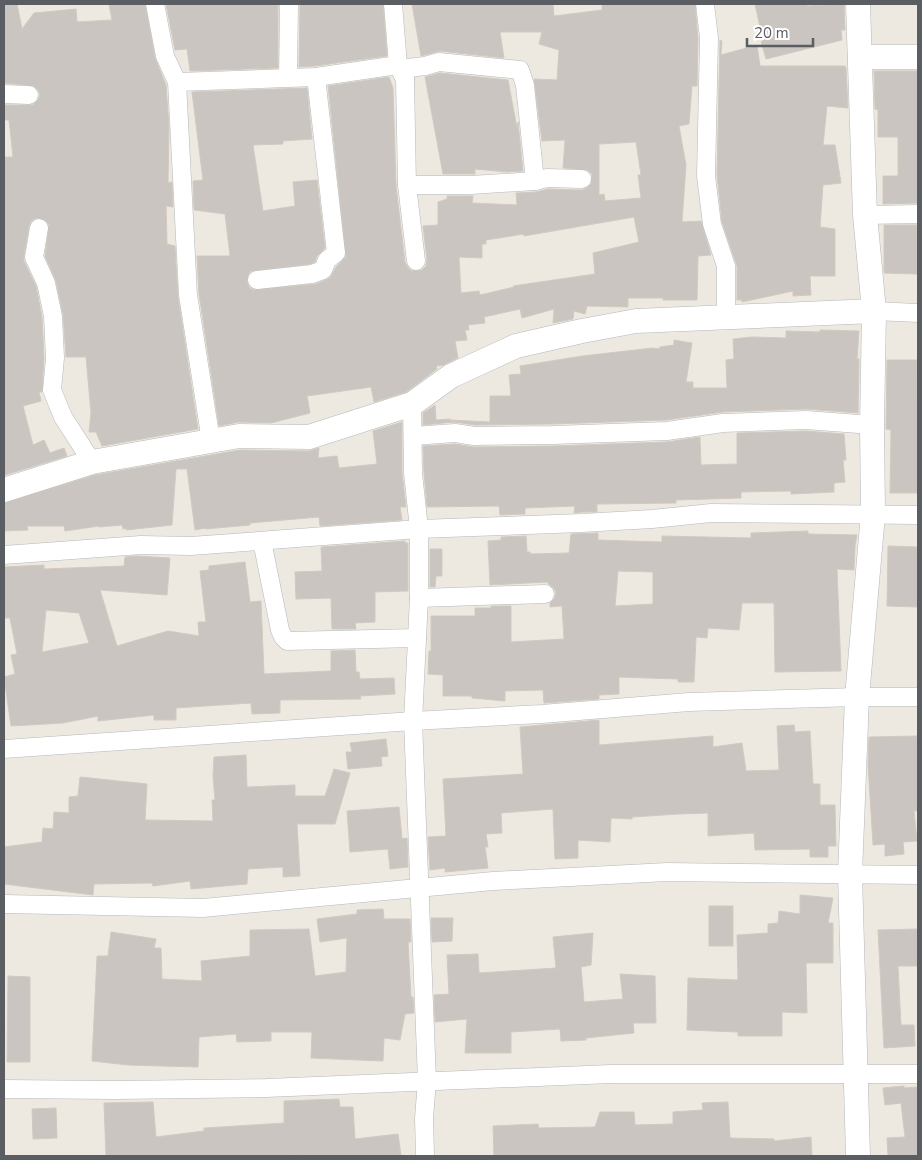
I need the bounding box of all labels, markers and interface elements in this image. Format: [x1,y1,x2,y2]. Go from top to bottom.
scale bar [747,15,813,47]
text: 20 m [754,23,789,43]

